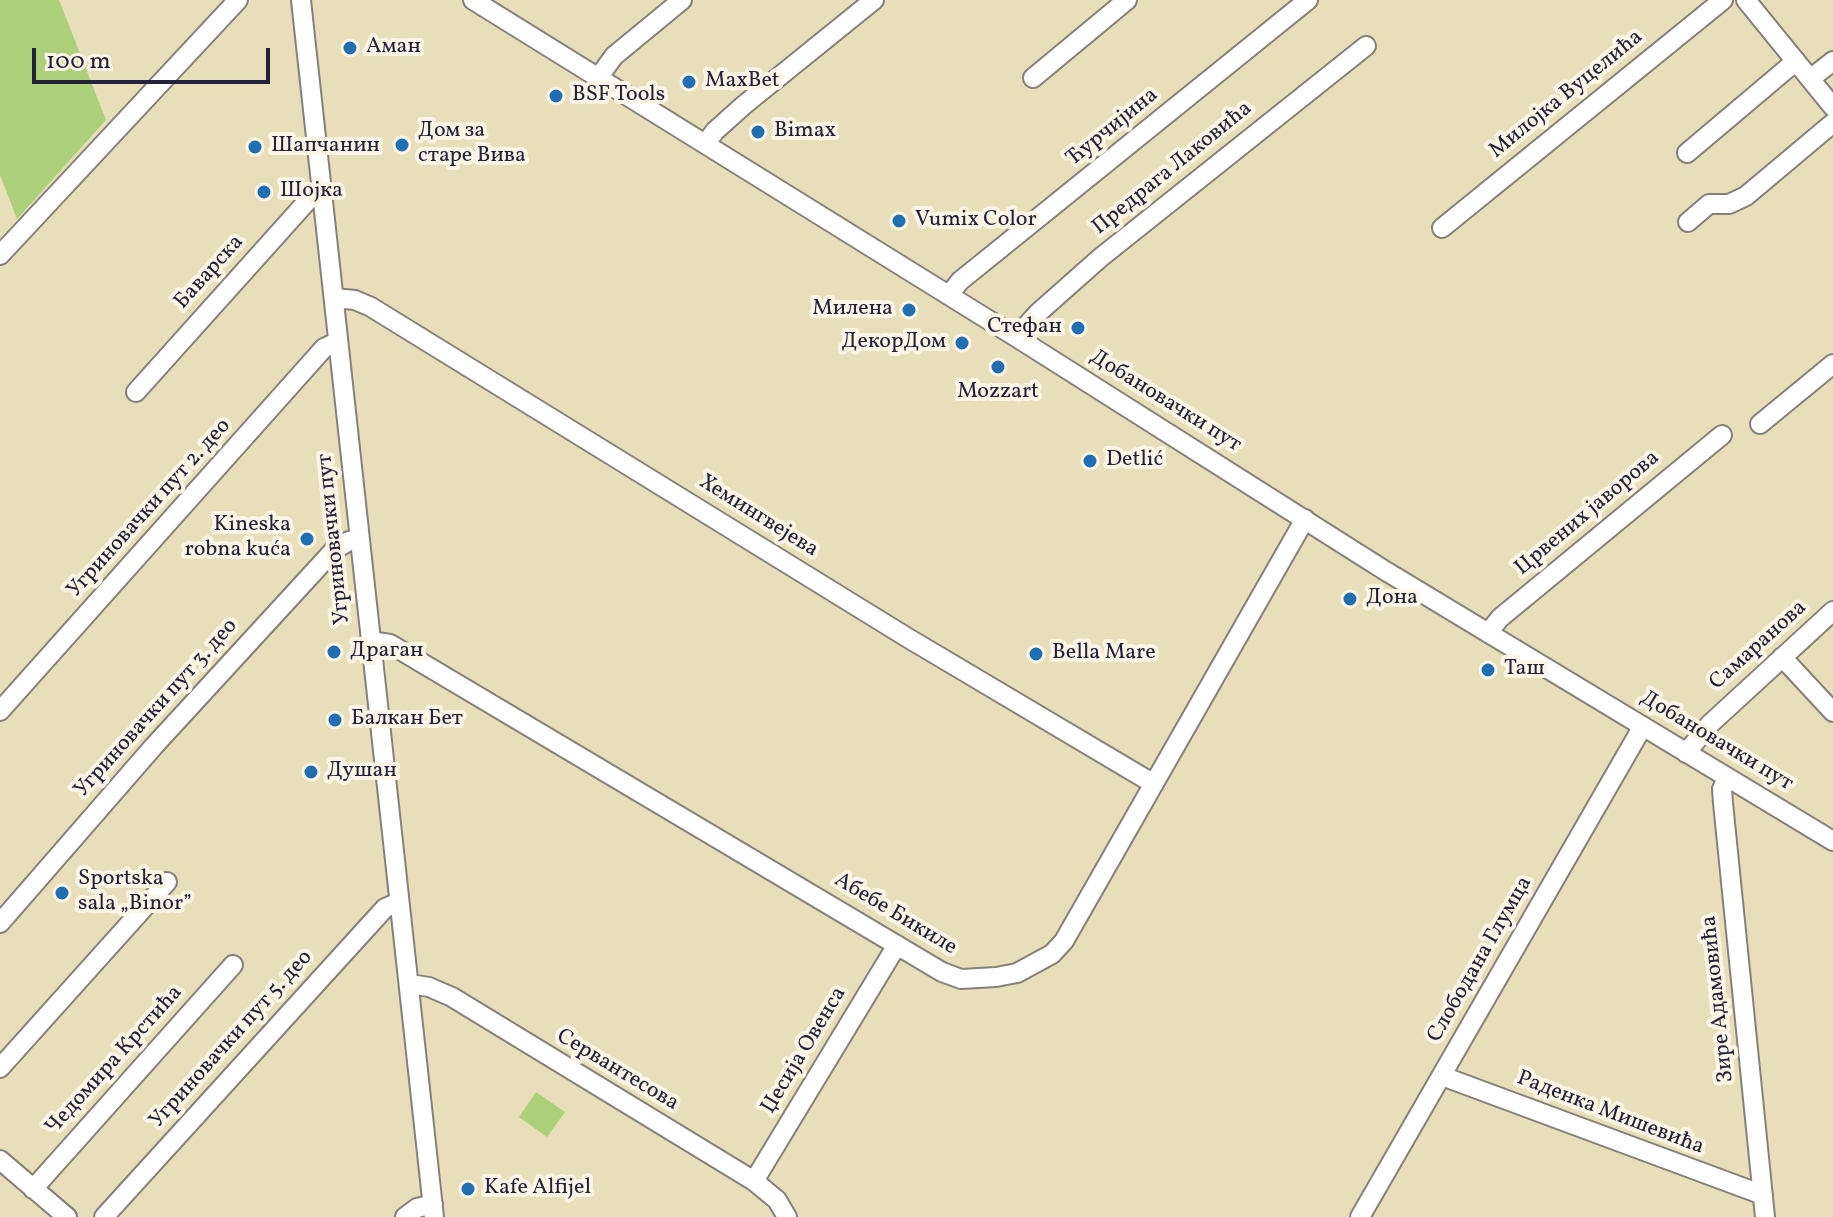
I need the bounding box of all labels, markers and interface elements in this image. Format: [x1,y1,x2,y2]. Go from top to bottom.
street label: Милојка Вуцелића [1485,25,1649,165]
scale bar [36,32,274,82]
place label: Аман [366,35,421,61]
marker: Аман [341,39,359,57]
text: 100 m [46,45,111,79]
place label: MaxBet [705,69,780,95]
marker: MaxBet [680,73,698,91]
place label: BSF Tools [572,83,665,109]
street label: Ћурчијина [1062,83,1164,173]
marker: BSF Tools [547,87,565,105]
street label: Предрага Лаковића [1088,96,1258,242]
place label: Дом за старе Вива [418,119,526,170]
place label: Bimax [774,119,836,145]
marker: Bimax [749,123,767,141]
place label: Шапчанин [271,134,380,160]
marker: Дом за старе Вива [393,136,411,154]
marker: Шапчанин [246,138,264,156]
place label: Шојка [280,179,343,205]
marker: Шојка [255,183,273,201]
place label: Vumix Color [915,208,1037,234]
marker: Vumix Color [890,212,908,230]
street label: Баварска [170,230,250,316]
place label: Милена [812,297,893,323]
marker: Милена [900,301,918,319]
place label: Стефан [987,315,1062,341]
marker: Стефан [1069,319,1087,337]
place label: ДекорДом [842,330,946,356]
marker: ДекорДом [953,334,971,352]
street label: Добановачки пут [1084,345,1246,459]
marker: Mozzart [989,358,1007,376]
place label: Mozzart [957,380,1039,406]
street label: Угриновачки пут 2. део [63,414,237,604]
street label: Црвених јаворова [1510,446,1666,582]
place label: Detlić [1106,448,1163,474]
street label: Угриновачки пут [313,452,357,626]
marker: Detlić [1081,452,1099,470]
street label: Хемингвејева [693,470,823,564]
place label: Kineska robna kuća [185,513,291,564]
marker: Kineska robna kuća [298,530,316,548]
place label: Дона [1366,586,1418,612]
marker: Дона [1341,590,1359,608]
street label: Самаранова [1705,596,1813,696]
street label: Угриновачки пут 3. део [70,614,244,804]
place label: Драган [350,639,423,665]
place label: Bella Mare [1052,641,1156,667]
marker: Драган [325,643,343,661]
marker: Bella Mare [1027,645,1045,663]
place label: Таш [1504,657,1545,683]
marker: Таш [1479,661,1497,679]
street label: Добановачки пут [1635,686,1797,798]
place label: Балкан Бет [351,707,463,733]
marker: Балкан Бет [326,711,344,729]
place label: Душан [327,759,397,785]
marker: Душан [302,763,320,781]
place label: Sportska sala „Binor” [78,867,192,918]
street label: Абебе Бикиле [829,868,961,962]
street label: Слободана Глумца [1423,872,1539,1048]
marker: Sportska sala „Binor” [53,884,71,902]
street label: Зире Адамовића [1697,914,1741,1084]
street label: Угриновачки пут 5. део [145,945,319,1135]
street label: Чедомира Крстића [41,981,189,1141]
street label: Џесија Овенса [757,983,853,1119]
street label: Сервантесова [551,1024,683,1118]
street label: Раденка Мишевића [1513,1066,1707,1162]
place label: Kafe Alfijel [484,1176,591,1202]
marker: Kafe Alfijel [459,1180,477,1198]

